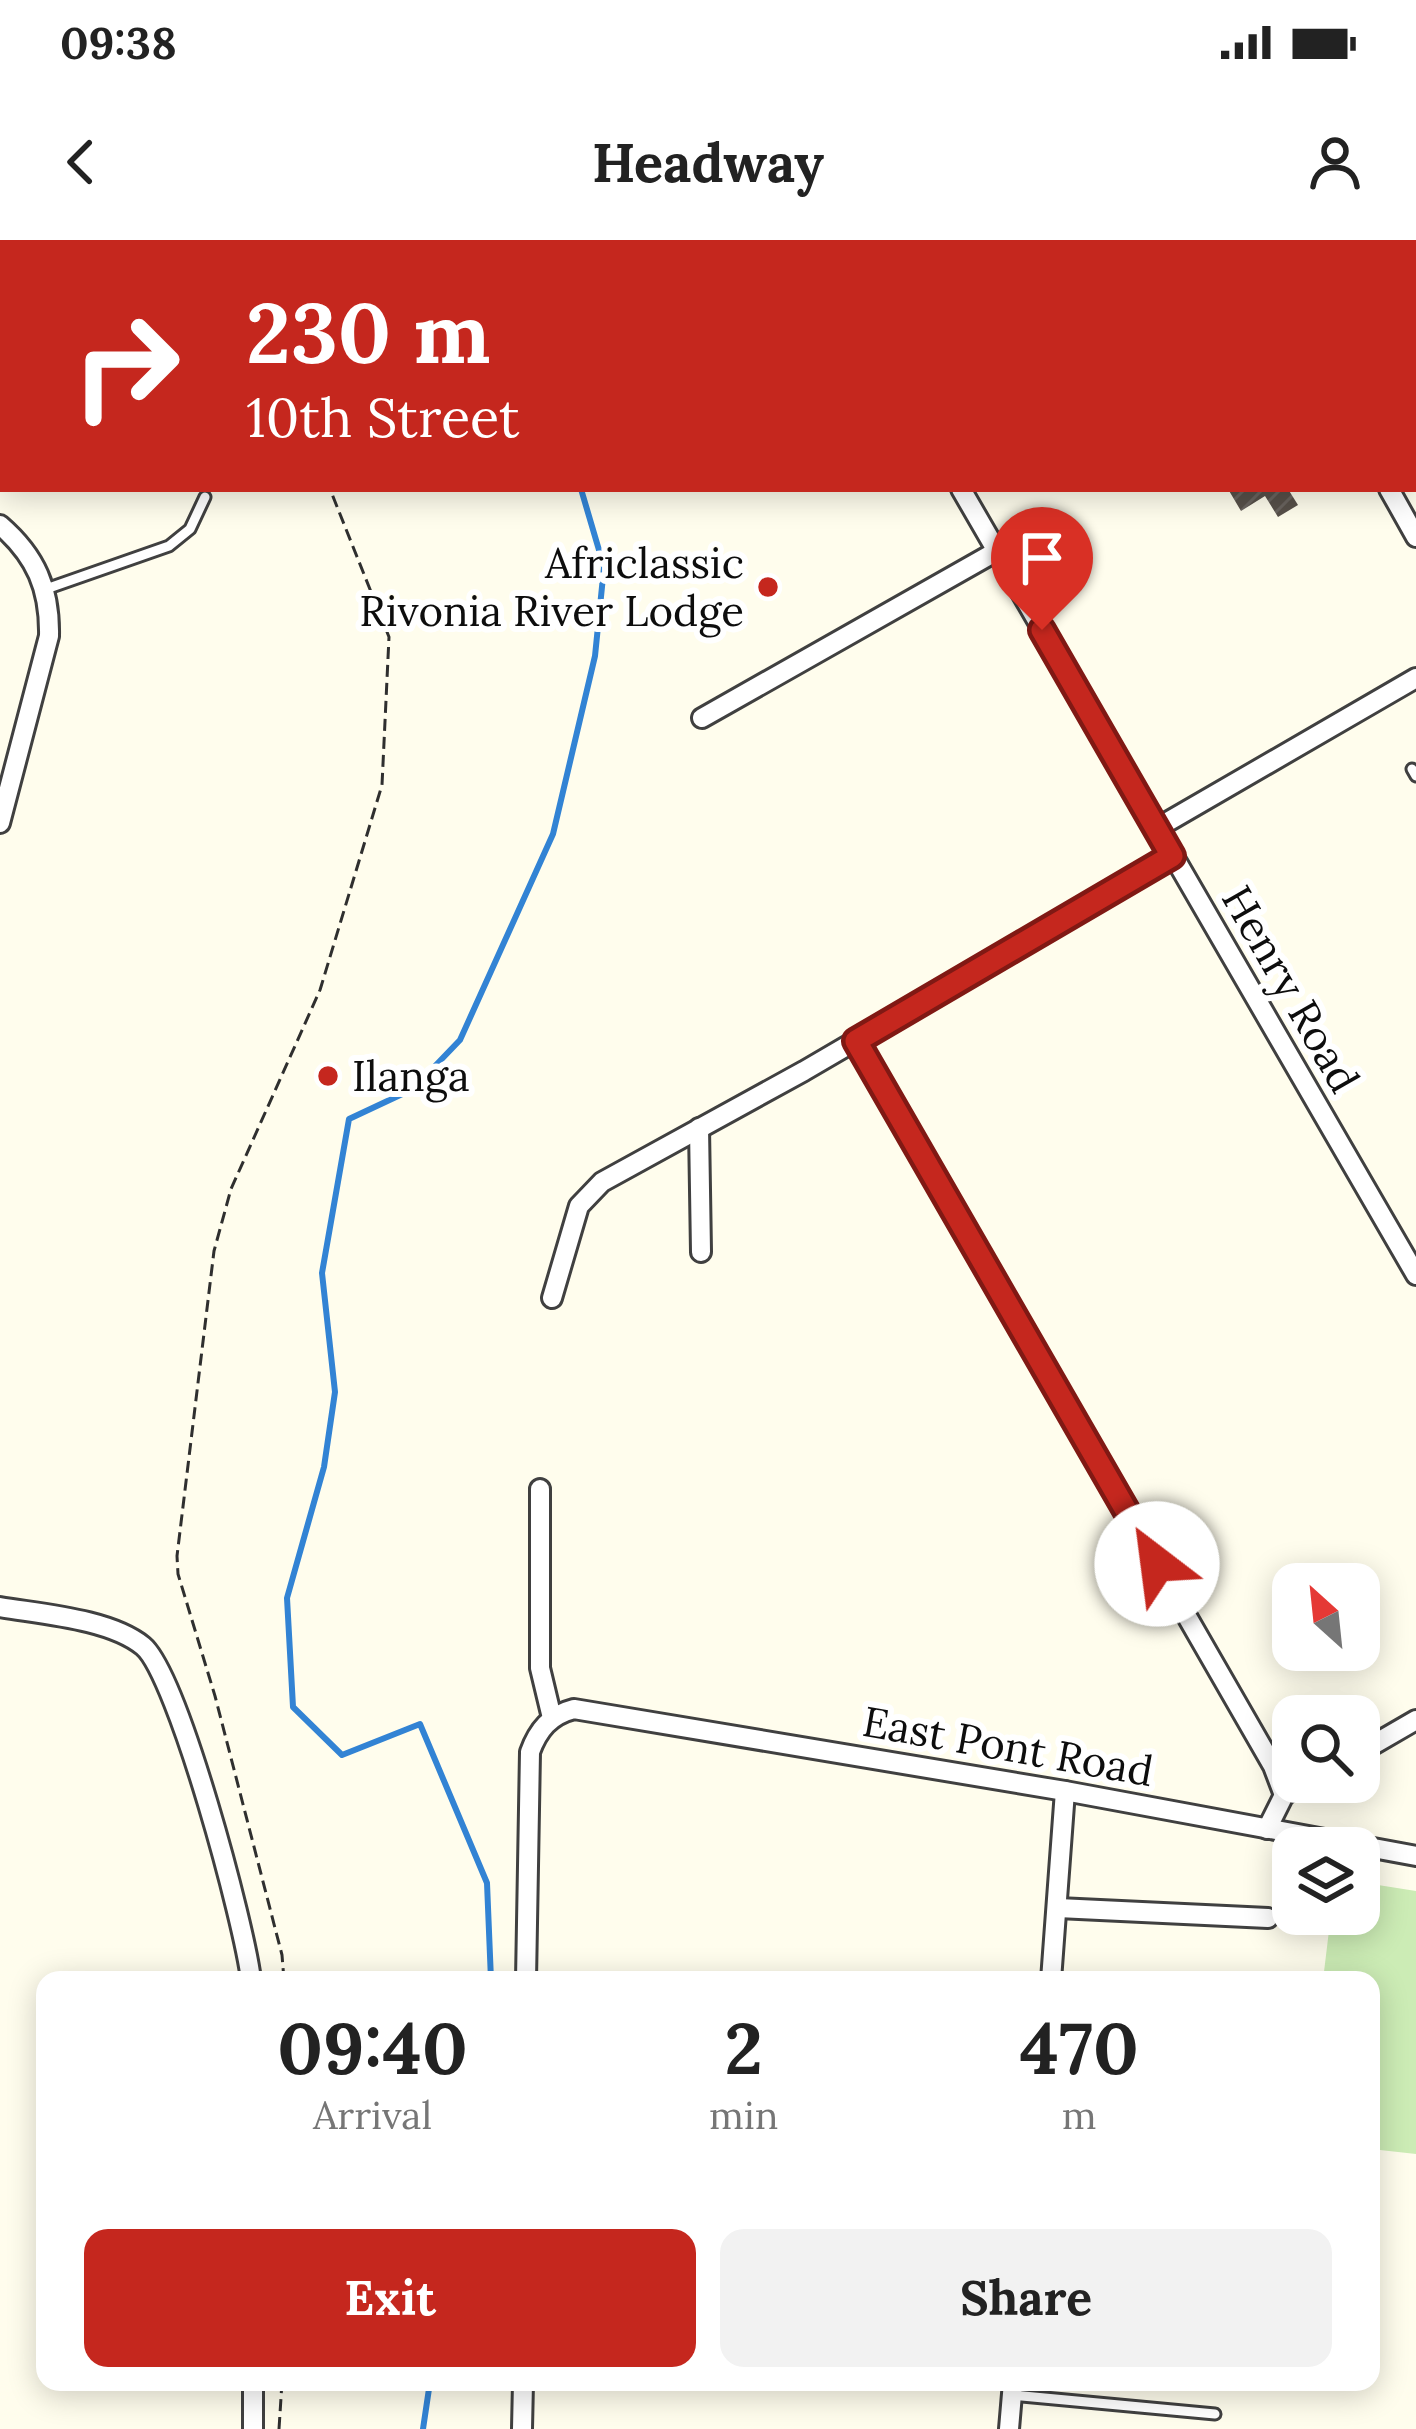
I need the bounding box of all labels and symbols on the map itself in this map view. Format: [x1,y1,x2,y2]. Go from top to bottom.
pin [991,507,1093,630]
place label: Africlassic Rivonia River Lodge [359,536,744,638]
marker: Africlassic Rivonia River Lodge [755,574,781,600]
street label: Henry Road [1210,876,1372,1102]
place label: Ilanga [352,1049,470,1103]
marker: Ilanga [315,1063,341,1089]
position arrow [1094,1501,1220,1627]
north arrow [1272,1563,1380,1671]
street label: East Pont Road [859,1694,1157,1798]

